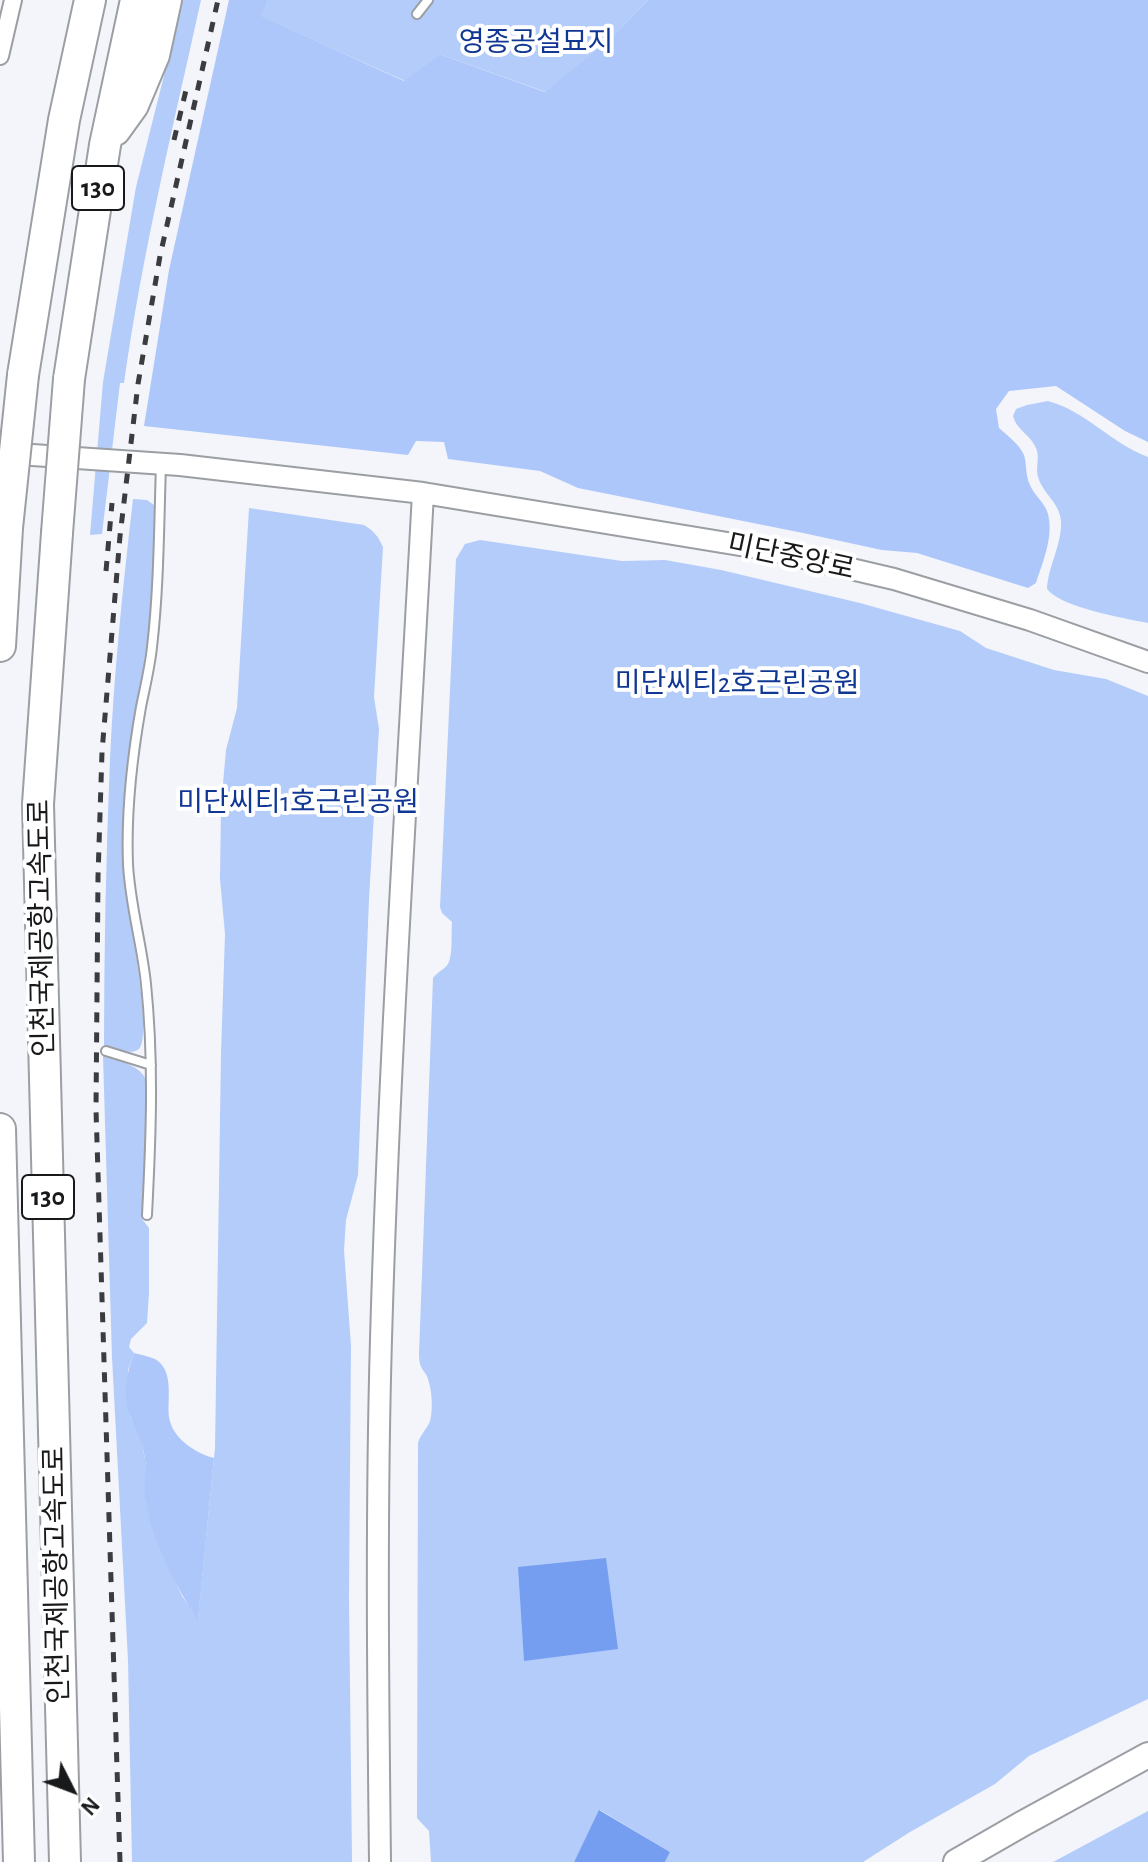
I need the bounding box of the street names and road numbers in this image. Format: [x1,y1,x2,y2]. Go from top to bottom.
road number: 130 [72,166,124,210]
street label: 미단중앙로 [725,527,857,587]
street label: 인천국제공항고속도로 [23,799,61,1057]
road number: 130 [22,1175,74,1219]
street label: 인천국제공항고속도로 [38,1446,76,1704]

